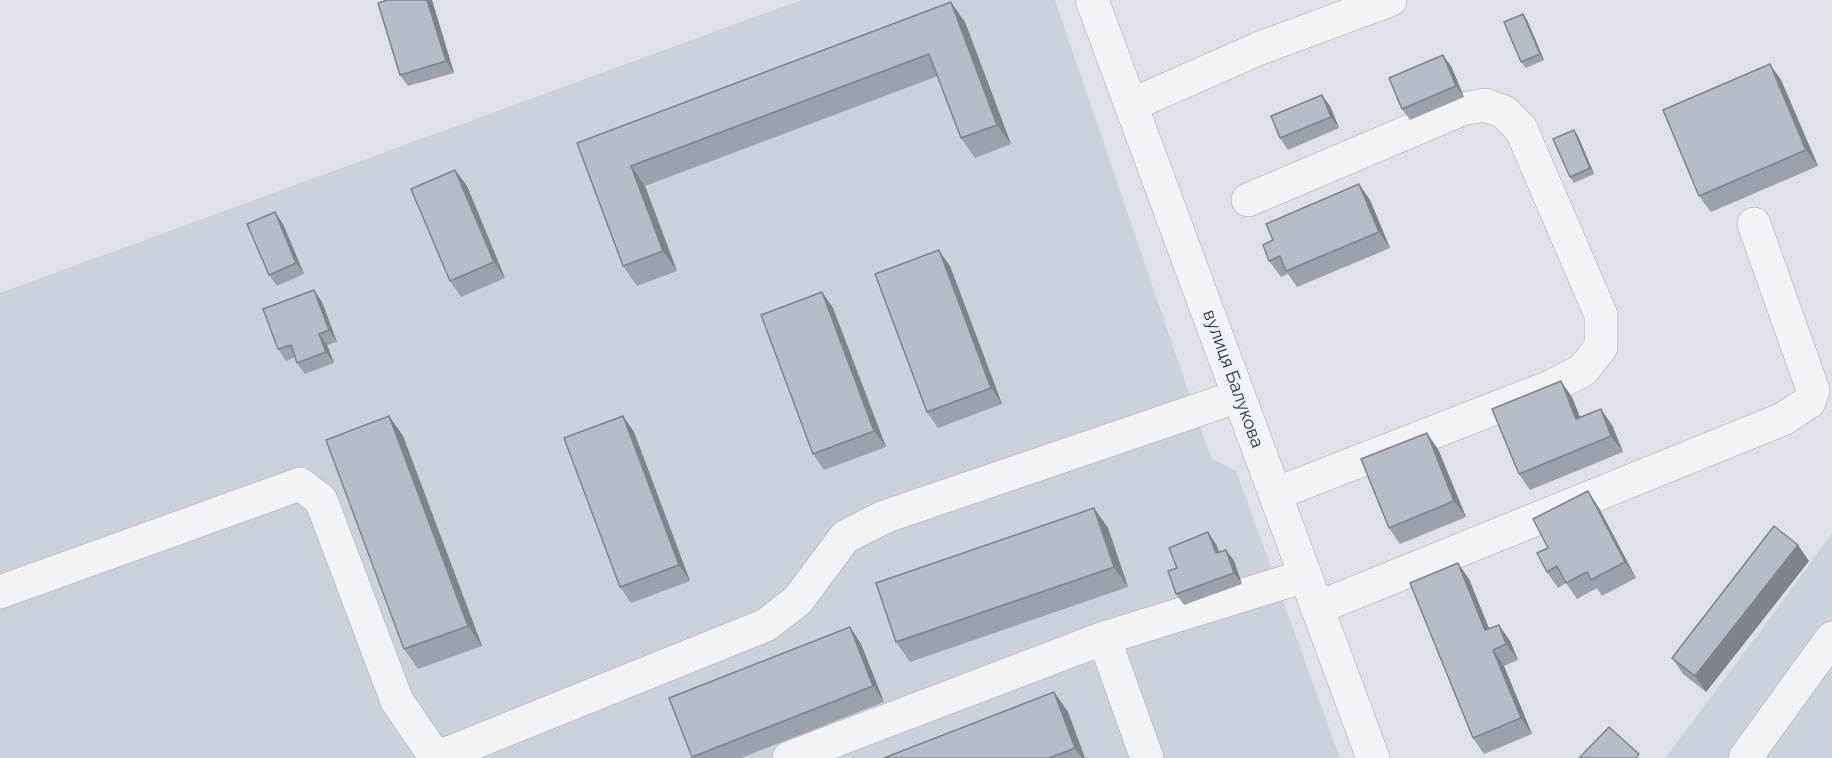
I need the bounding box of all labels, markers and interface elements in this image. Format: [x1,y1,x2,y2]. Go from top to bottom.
street label: вулиця Балукова [1198,307,1268,451]

